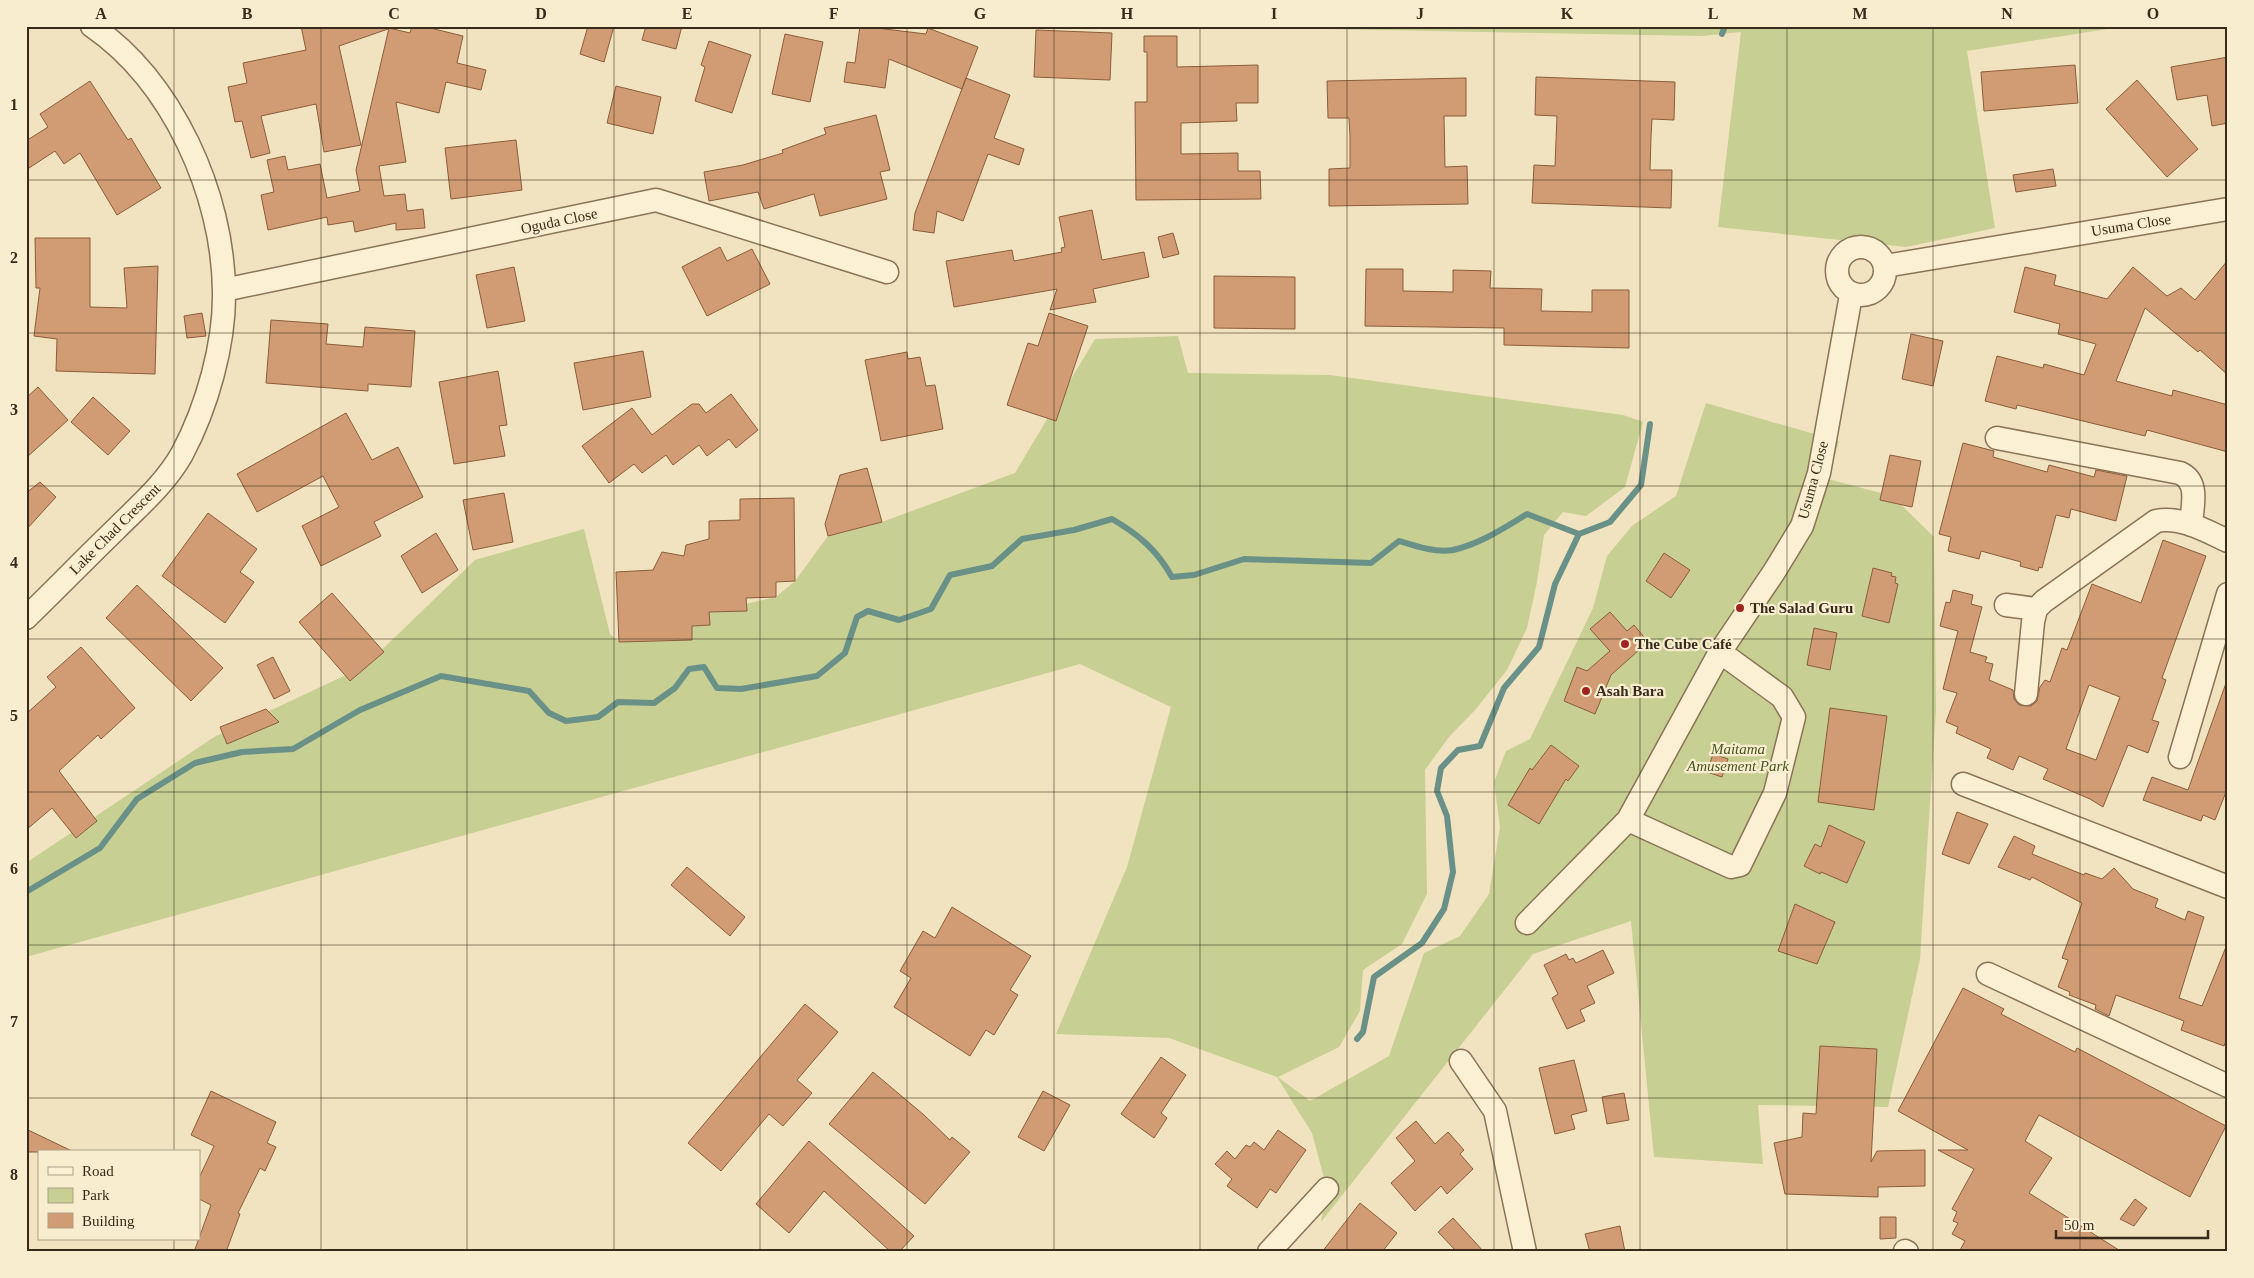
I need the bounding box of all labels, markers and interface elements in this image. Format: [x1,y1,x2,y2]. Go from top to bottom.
text: A [95,5,107,22]
text: B [242,5,253,22]
text: C [388,5,400,22]
text: D [535,5,547,22]
text: E [682,5,692,22]
text: F [829,5,839,22]
text: G [974,5,987,22]
text: H [1121,5,1134,22]
text: I [1271,5,1277,22]
text: J [1416,5,1424,22]
text: K [1561,5,1574,22]
text: L [1708,5,1718,22]
text: M [1852,5,1868,22]
text: N [2001,5,2013,22]
text: O [2147,5,2159,22]
text: 1 [10,96,18,113]
street label: Oguda Close [519,205,599,237]
street label: Usuma Close [2090,211,2172,239]
text: 2 [10,249,18,266]
text: 3 [10,401,18,418]
street label: Usuma Close [1795,439,1831,521]
street label: Lake Chad Crescent [66,480,164,578]
text: 4 [10,554,18,571]
place label: The Salad Guru [1750,600,1853,616]
marker: The Salad Guru [1734,602,1746,614]
place label: The Cube Café [1635,636,1732,652]
marker: The Cube Café [1619,638,1631,650]
place label: Asah Bara [1596,683,1664,699]
marker: Asah Bara [1580,685,1592,697]
text: 5 [10,707,18,724]
park label: Maitama Amusement Park [1686,741,1789,774]
text: 6 [10,860,18,877]
text: 7 [10,1013,18,1030]
legend [38,1150,200,1240]
text: Road [82,1163,114,1179]
text: 8 [10,1166,18,1183]
text: Park [82,1187,110,1203]
scale bar [2056,1208,2209,1240]
text: Building [82,1213,135,1229]
text: 50 m [2064,1217,2095,1233]

